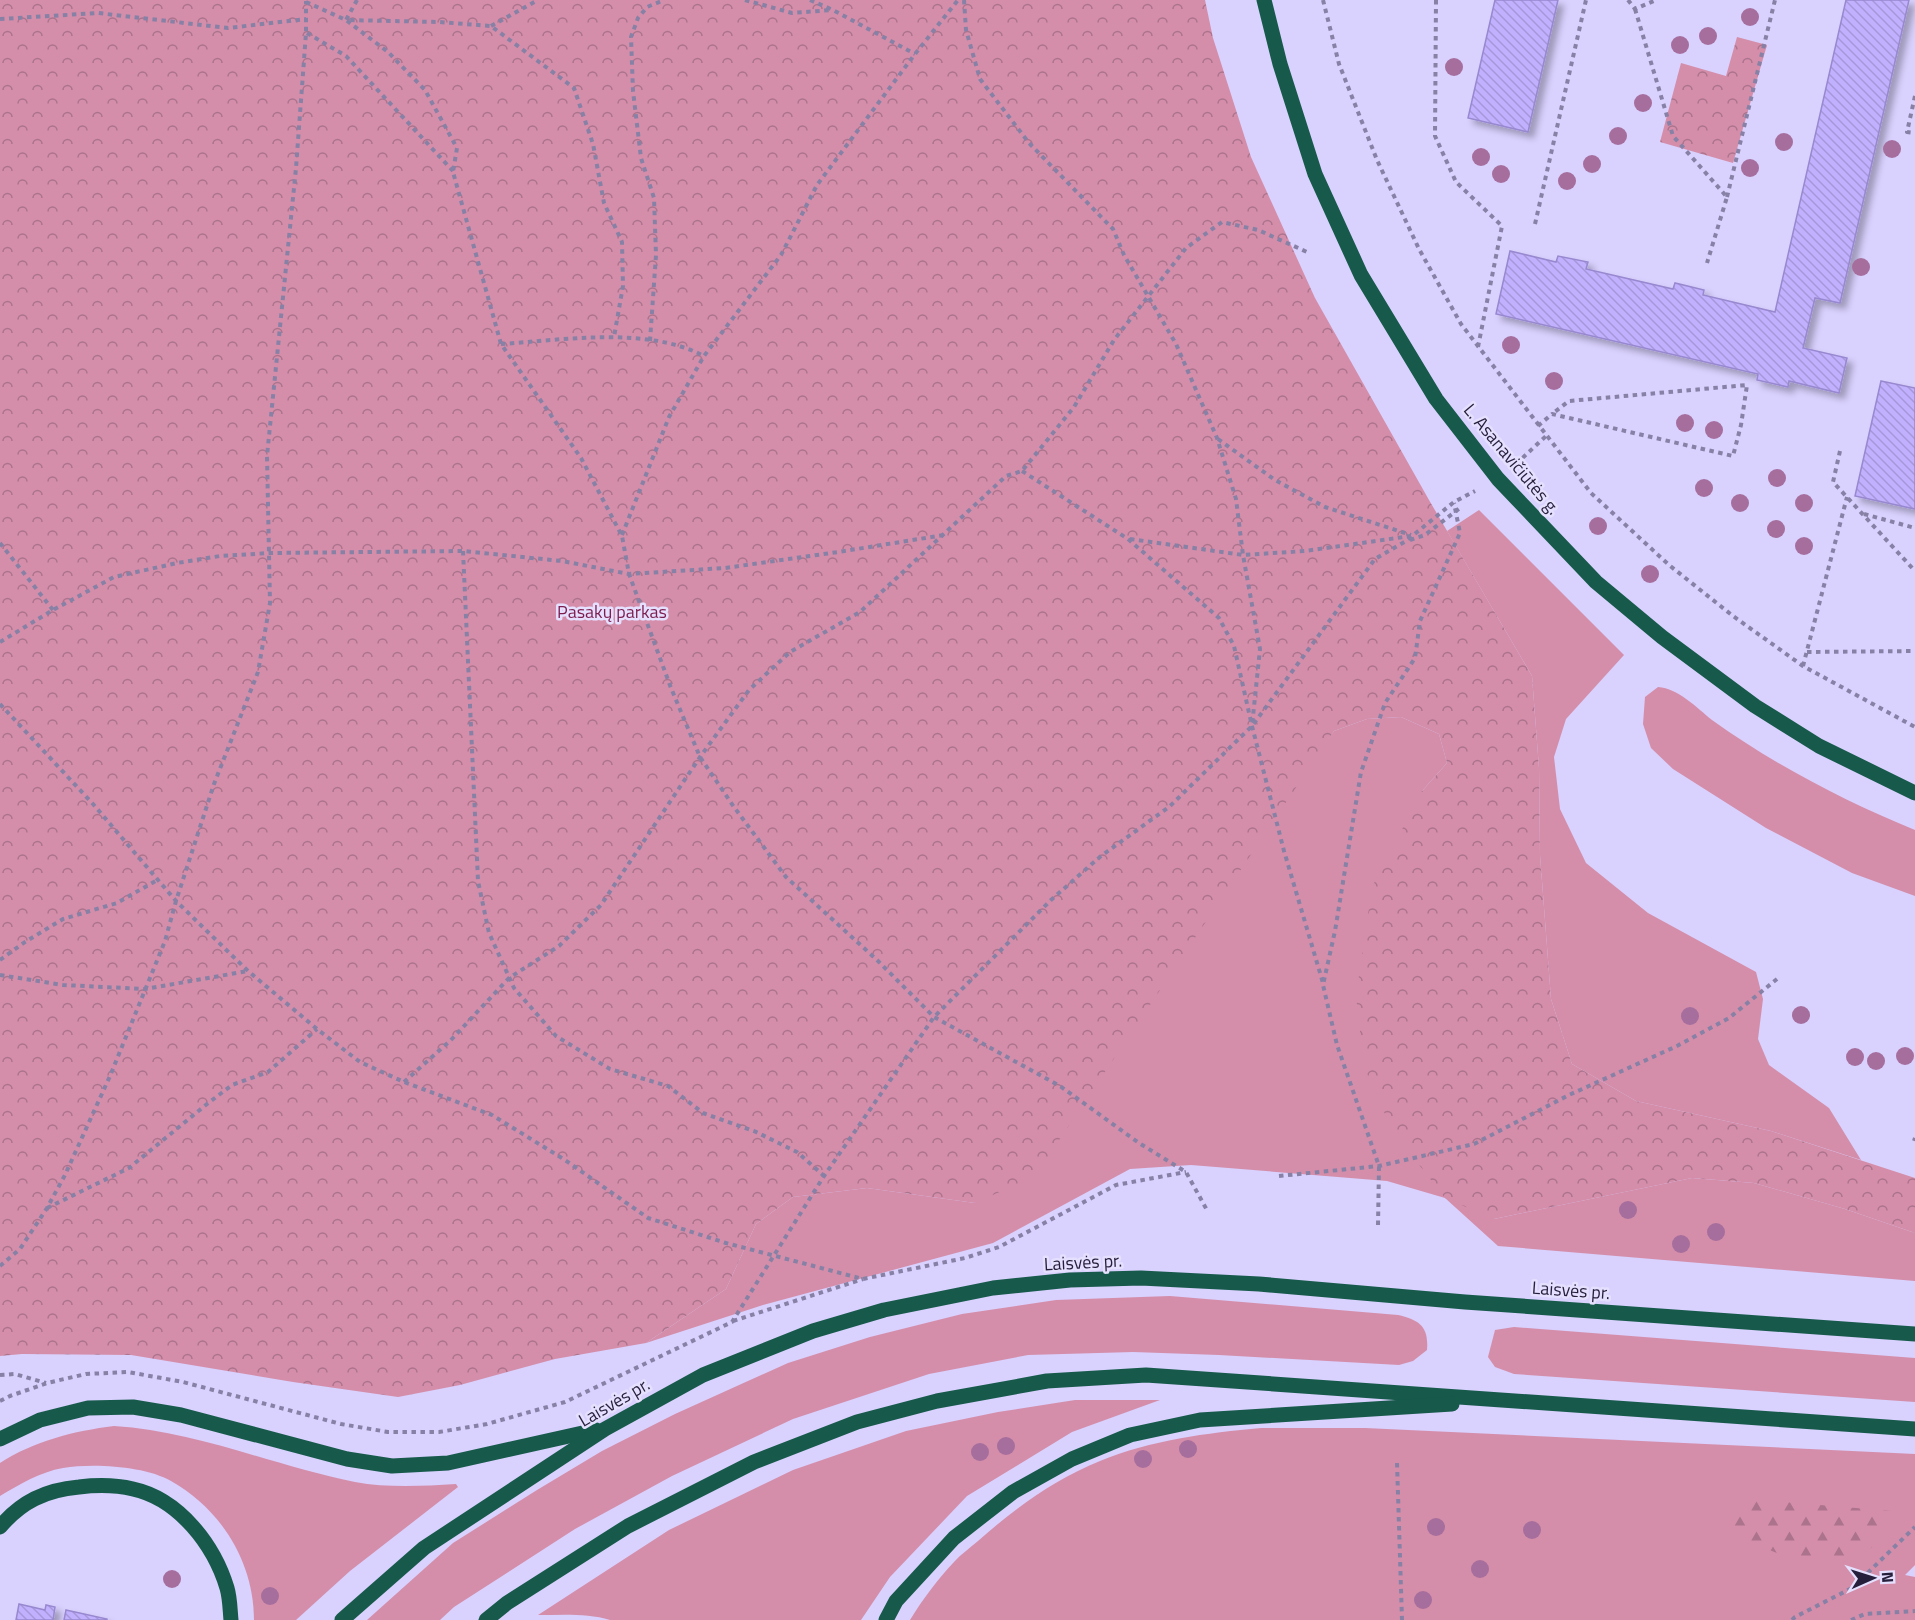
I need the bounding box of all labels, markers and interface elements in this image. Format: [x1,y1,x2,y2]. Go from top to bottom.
street label: L. Asanavičiūtės g. [1457,397,1567,521]
park label: Pasakų parkas [557,598,667,625]
street label: Laisvės pr. [1043,1246,1123,1278]
street label: Laisvės pr. [1531,1274,1611,1306]
street label: Laisvės pr. [573,1371,655,1433]
north arrow [1843,1548,1903,1608]
text: N [1876,1571,1900,1583]

